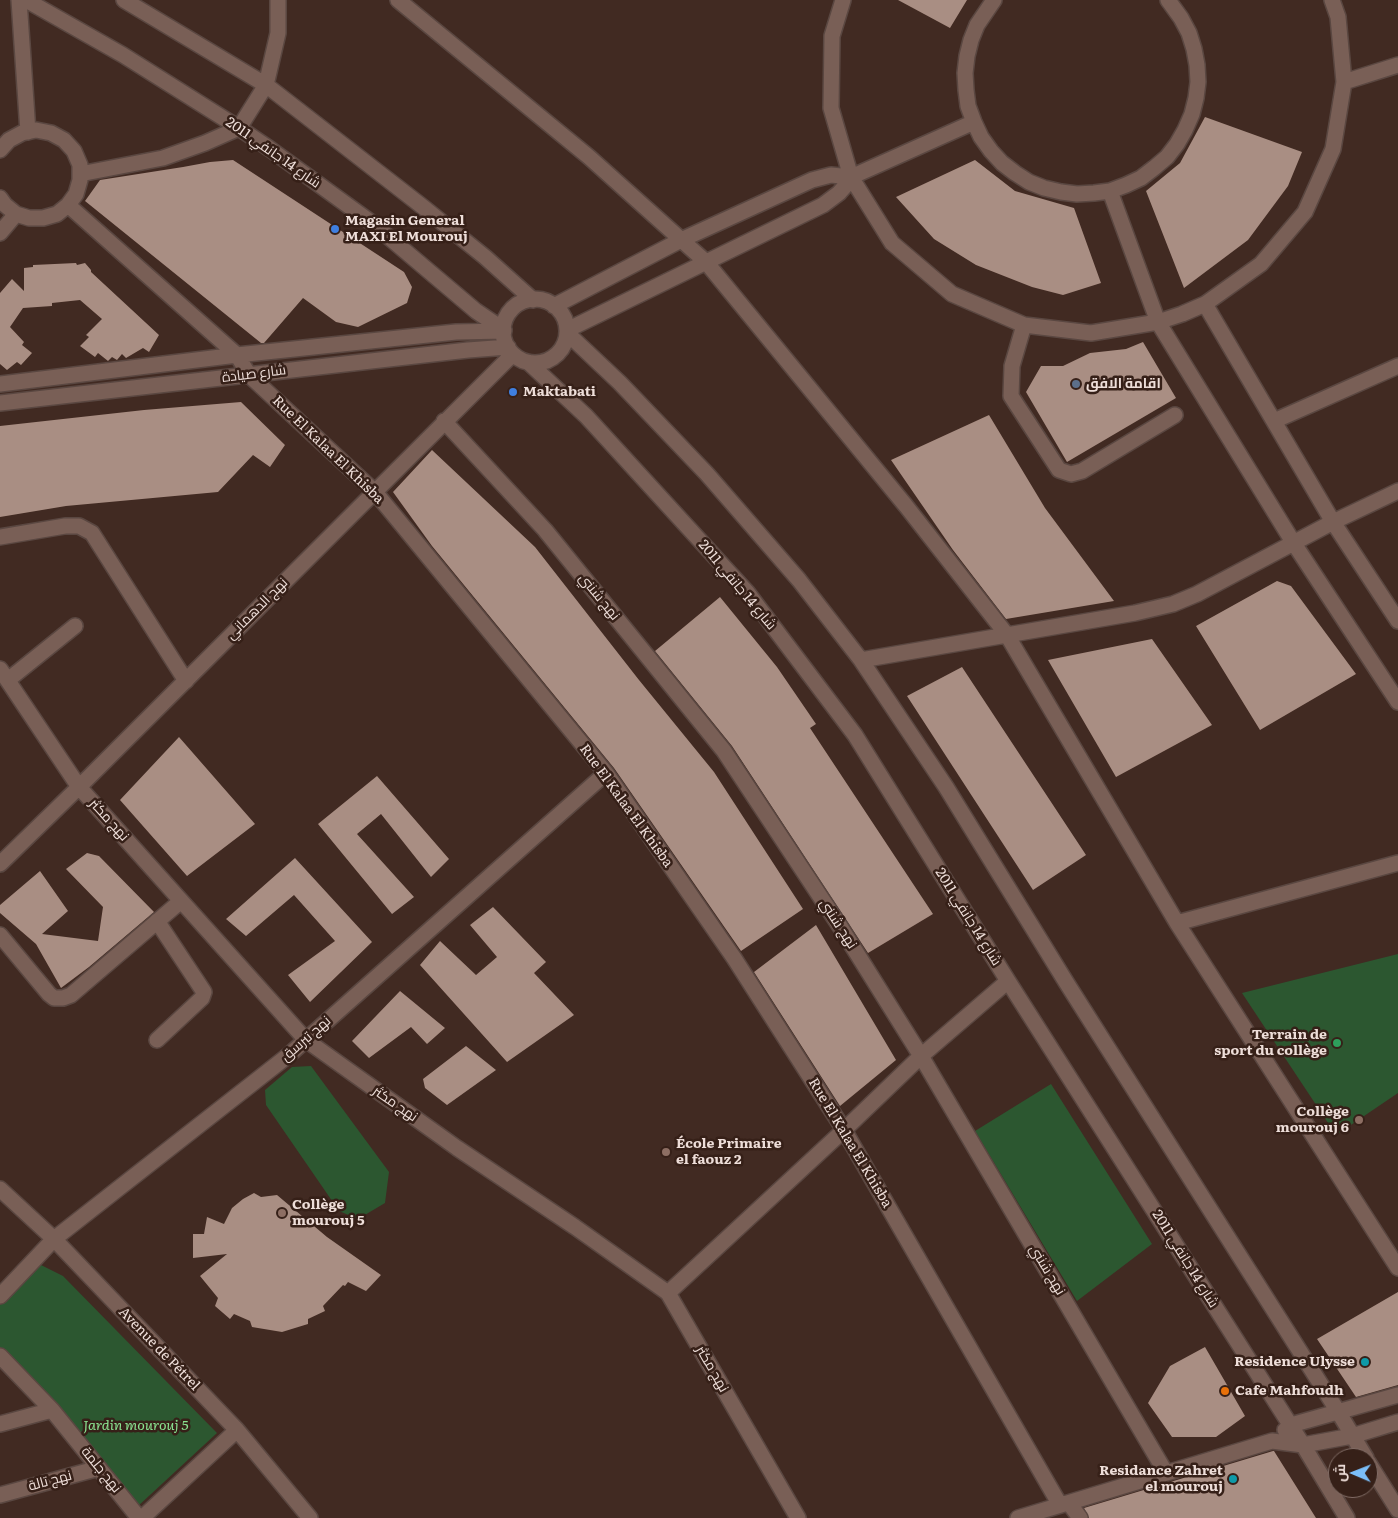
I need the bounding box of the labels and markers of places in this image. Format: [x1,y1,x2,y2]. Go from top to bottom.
place label: Magasin General MAXI El Mourouj [345,213,468,246]
marker: Magasin General MAXI El Mourouj [329,223,341,235]
place label: اقامة الافق [1086,376,1161,392]
marker: اقامة الافق [1070,378,1082,390]
place label: Maktabati [523,384,596,400]
marker: Maktabati [507,386,519,398]
place label: Terrain de sport du collège [1214,1027,1327,1060]
marker: Terrain de sport du collège [1331,1037,1343,1049]
place label: Collège mourouj 6 [1276,1104,1349,1136]
marker: Collège mourouj 6 [1353,1114,1365,1126]
place label: École Primaire el faouz 2 [676,1136,782,1168]
marker: École Primaire el faouz 2 [660,1146,672,1158]
place label: Collège mourouj 5 [292,1197,365,1230]
marker: Collège mourouj 5 [276,1207,288,1219]
place label: Residence Ulysse [1234,1354,1355,1370]
marker: Residence Ulysse [1359,1356,1371,1368]
place label: Cafe Mahfoudh [1235,1383,1344,1399]
marker: Cafe Mahfoudh [1219,1385,1231,1397]
place label: Residance Zahret el mourouj [1099,1463,1223,1495]
marker: Residance Zahret el mourouj [1227,1473,1239,1485]

